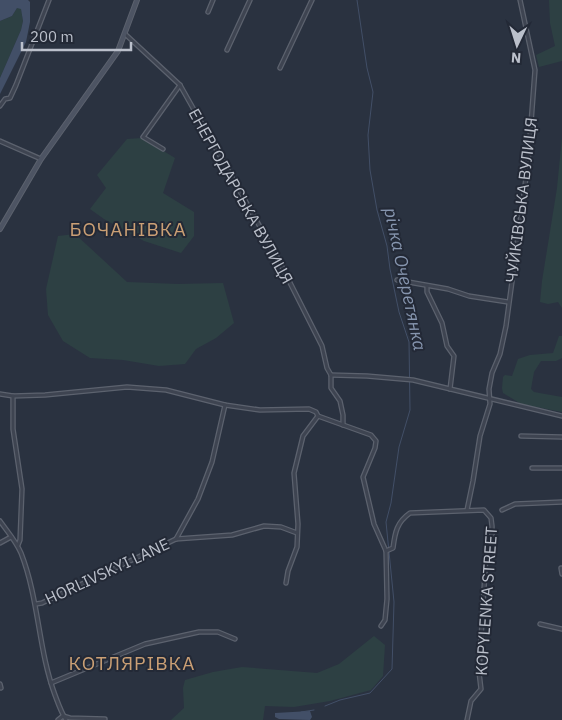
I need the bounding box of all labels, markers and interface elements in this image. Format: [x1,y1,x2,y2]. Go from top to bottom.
scale bar [22,20,131,52]
north arrow [492,20,542,70]
text: 200 m [30,27,74,46]
text: N [510,49,522,67]
street label: ЕНЕРГОДАРСЬКА ВУЛИЦЯ [184,105,298,287]
street label: ЧУЙКІВСЬКА ВУЛИЦЯ [501,116,541,284]
water label: річка Очеретянка [379,204,432,353]
district label: БОЧАНІВКА [69,217,187,241]
street label: KOPYLENKA STREET [471,526,501,676]
street label: HORLIVSKYI LANE [42,533,172,609]
district label: КОТЛЯРІВКА [69,651,195,675]

